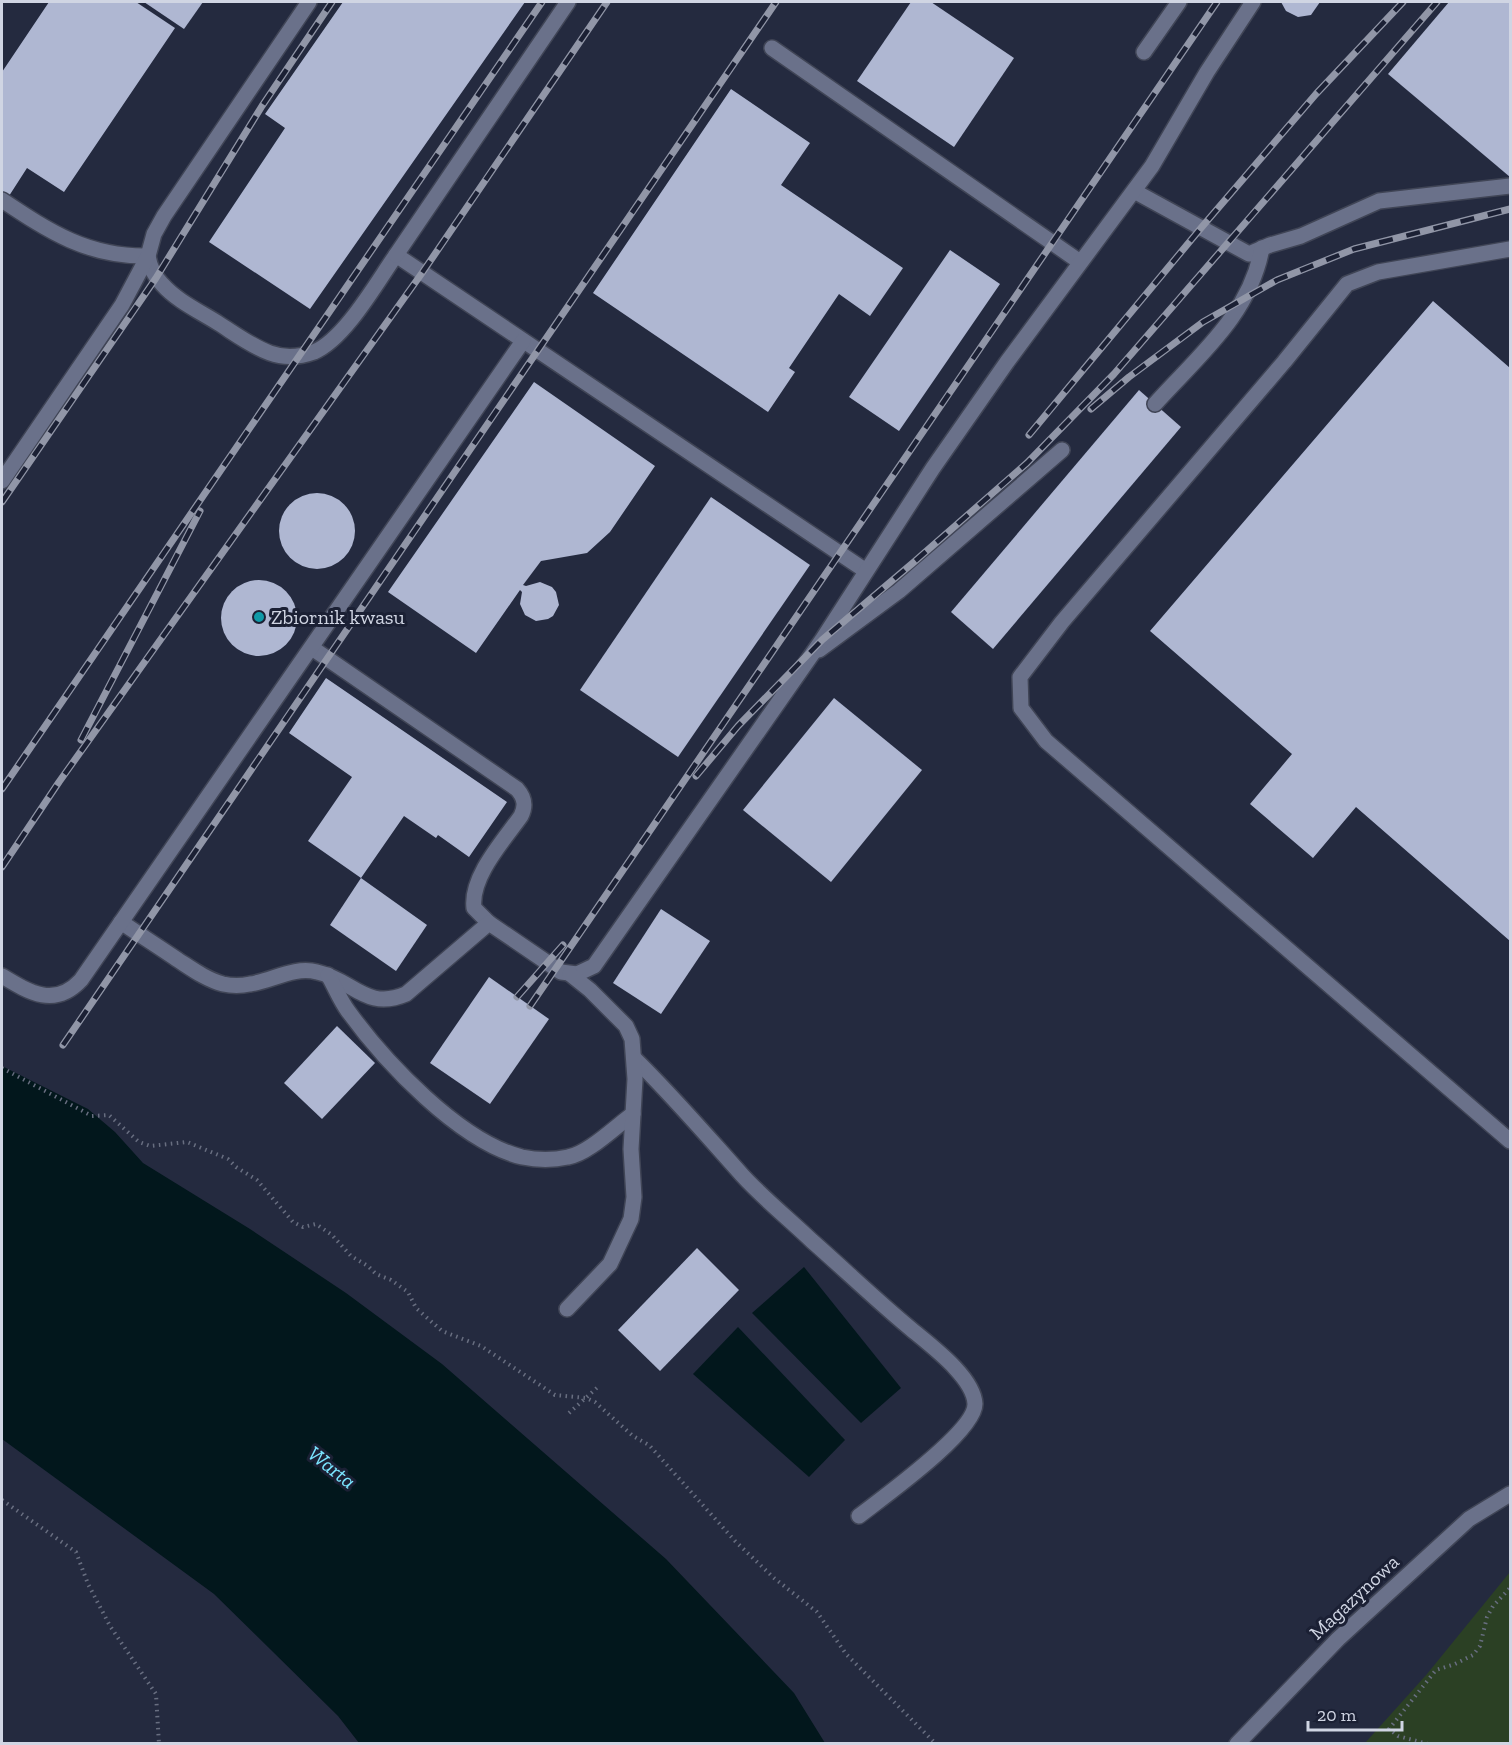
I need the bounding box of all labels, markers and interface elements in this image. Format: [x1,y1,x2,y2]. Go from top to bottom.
place label: Zbiornik kwasu [271,605,405,629]
marker: Zbiornik kwasu [252,610,266,624]
water label: Warta [303,1441,361,1493]
street label: Magazynowa [1304,1549,1404,1645]
scale bar [1308,1694,1402,1732]
text: 20 m [1317,1704,1357,1726]

